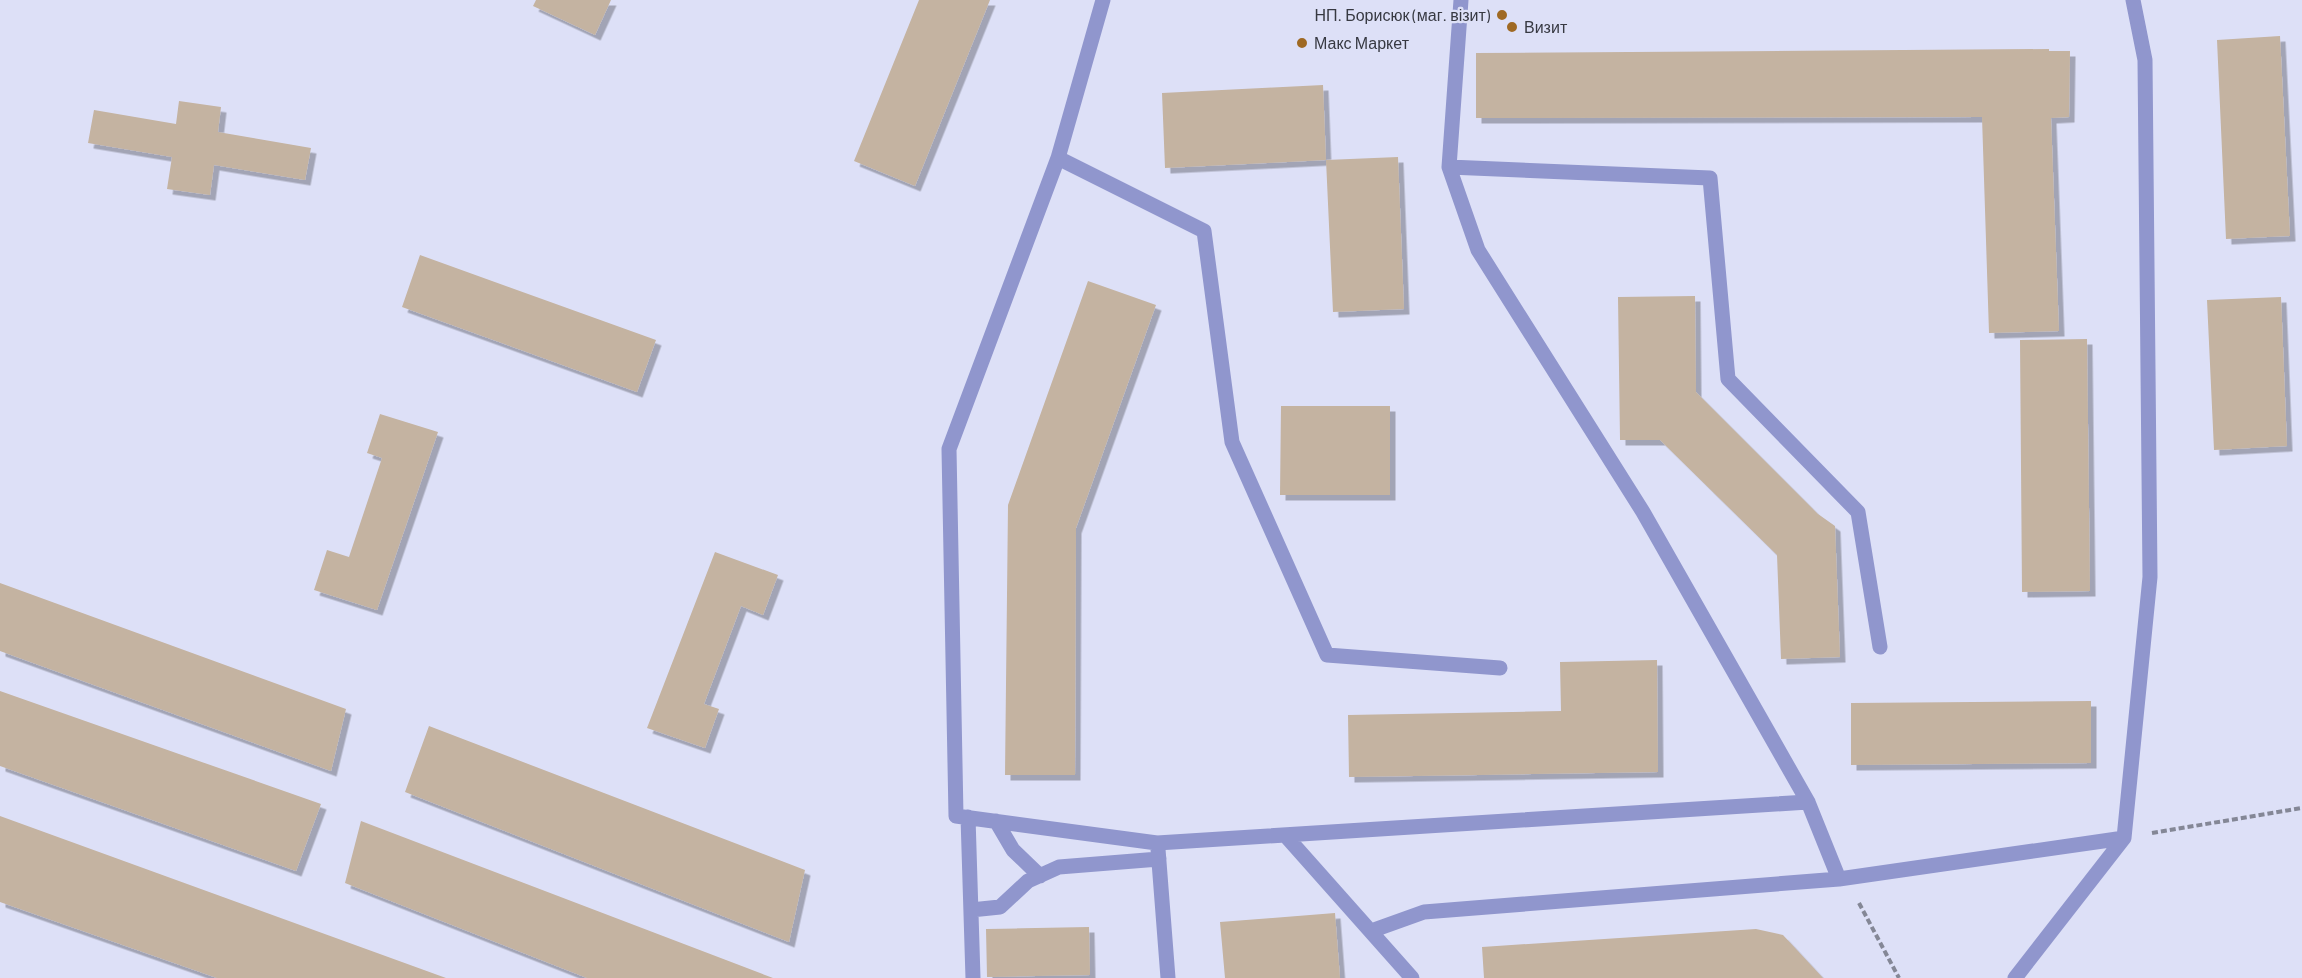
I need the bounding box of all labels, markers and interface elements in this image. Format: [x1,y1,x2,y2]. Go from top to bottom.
place label: НП. Борисюк (маг. візит) [1314,5,1491,24]
marker: НП. Борисюк (маг. візит) [1495,8,1509,22]
place label: Визит [1524,17,1568,36]
marker: Визит [1505,20,1519,34]
place label: Макс Маркет [1314,33,1410,52]
marker: Макс Маркет [1295,36,1309,50]

